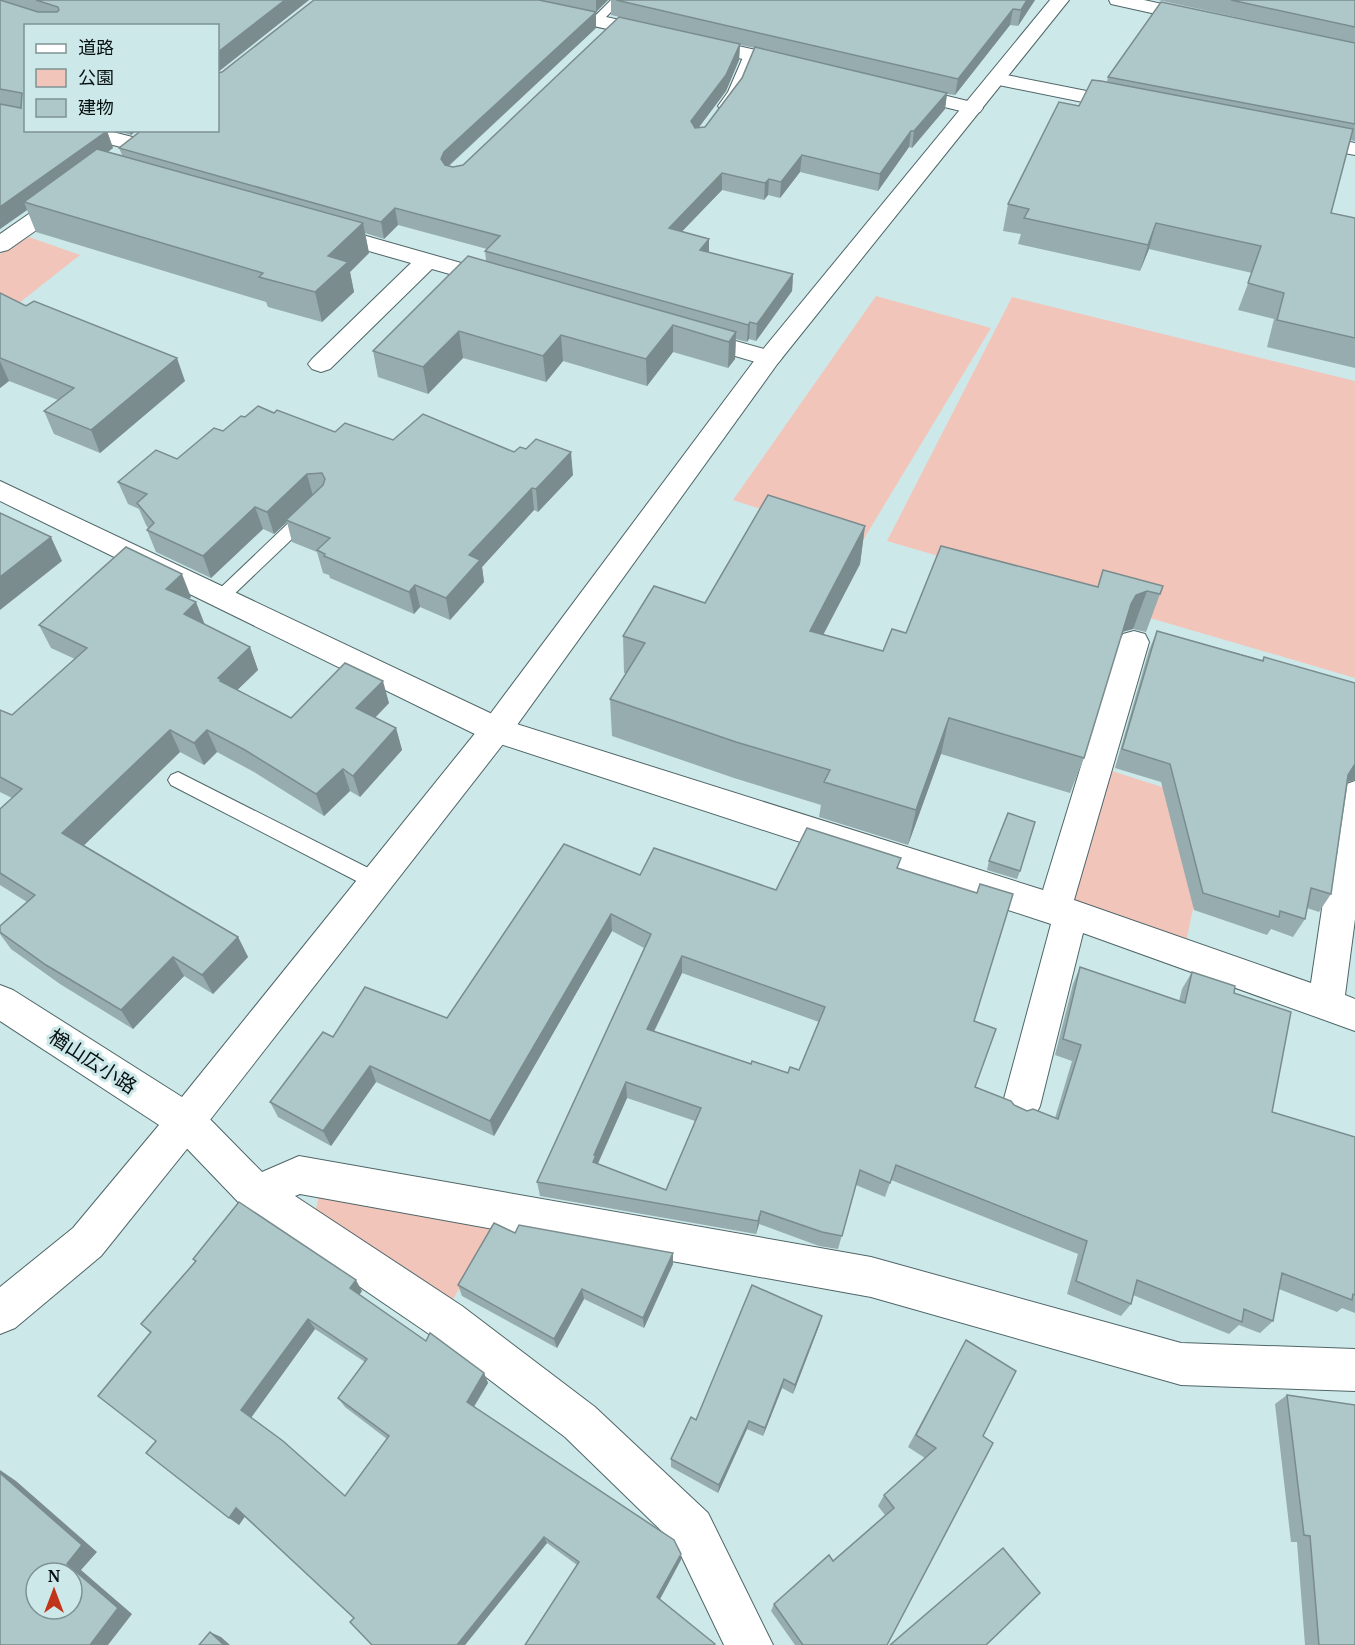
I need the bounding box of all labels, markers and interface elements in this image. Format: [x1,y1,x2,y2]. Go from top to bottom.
legend [24,24,219,132]
text: 道路 [78,35,114,59]
text: 公園 [78,65,114,89]
text: 建物 [78,95,114,119]
street label: 楢山広小路 [44,1022,142,1100]
north arrow [24,1561,84,1621]
text: N [48,1565,61,1587]

